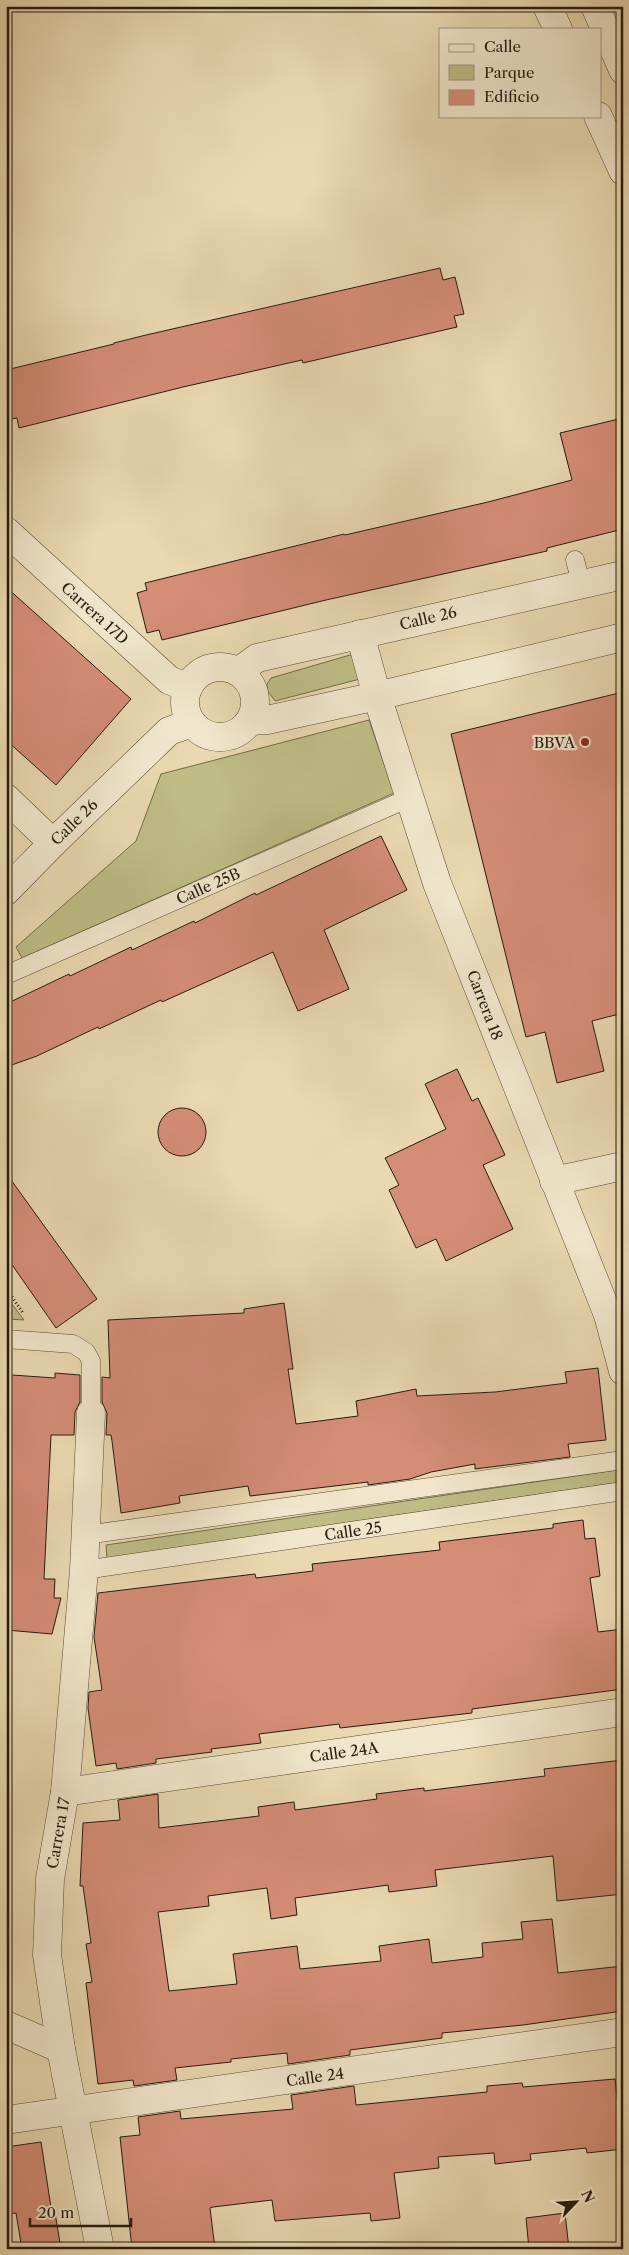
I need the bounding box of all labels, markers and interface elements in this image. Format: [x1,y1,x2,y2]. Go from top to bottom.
legend [439,28,602,118]
text: Calle [484,37,521,56]
text: Parque [484,63,534,82]
text: Edificio [484,87,539,106]
street label: Carrera 17D [57,578,133,648]
street label: Calle 26 [398,602,459,634]
place label: BBVA [534,733,576,752]
marker: BBVA [579,736,591,748]
street label: Calle 26 [46,795,102,849]
street label: Calle 25B [173,863,243,909]
street label: Carrera 18 [463,967,507,1043]
street label: Calle 25 [323,1518,383,1544]
street label: Calle 24A [308,1738,381,1766]
street label: Carrera 17 [42,1795,74,1870]
street label: Calle 24 [285,2064,345,2090]
north arrow [552,2178,602,2228]
text: N [577,2187,599,2206]
scale bar [30,2195,131,2227]
text: 20 m [38,2203,74,2222]

